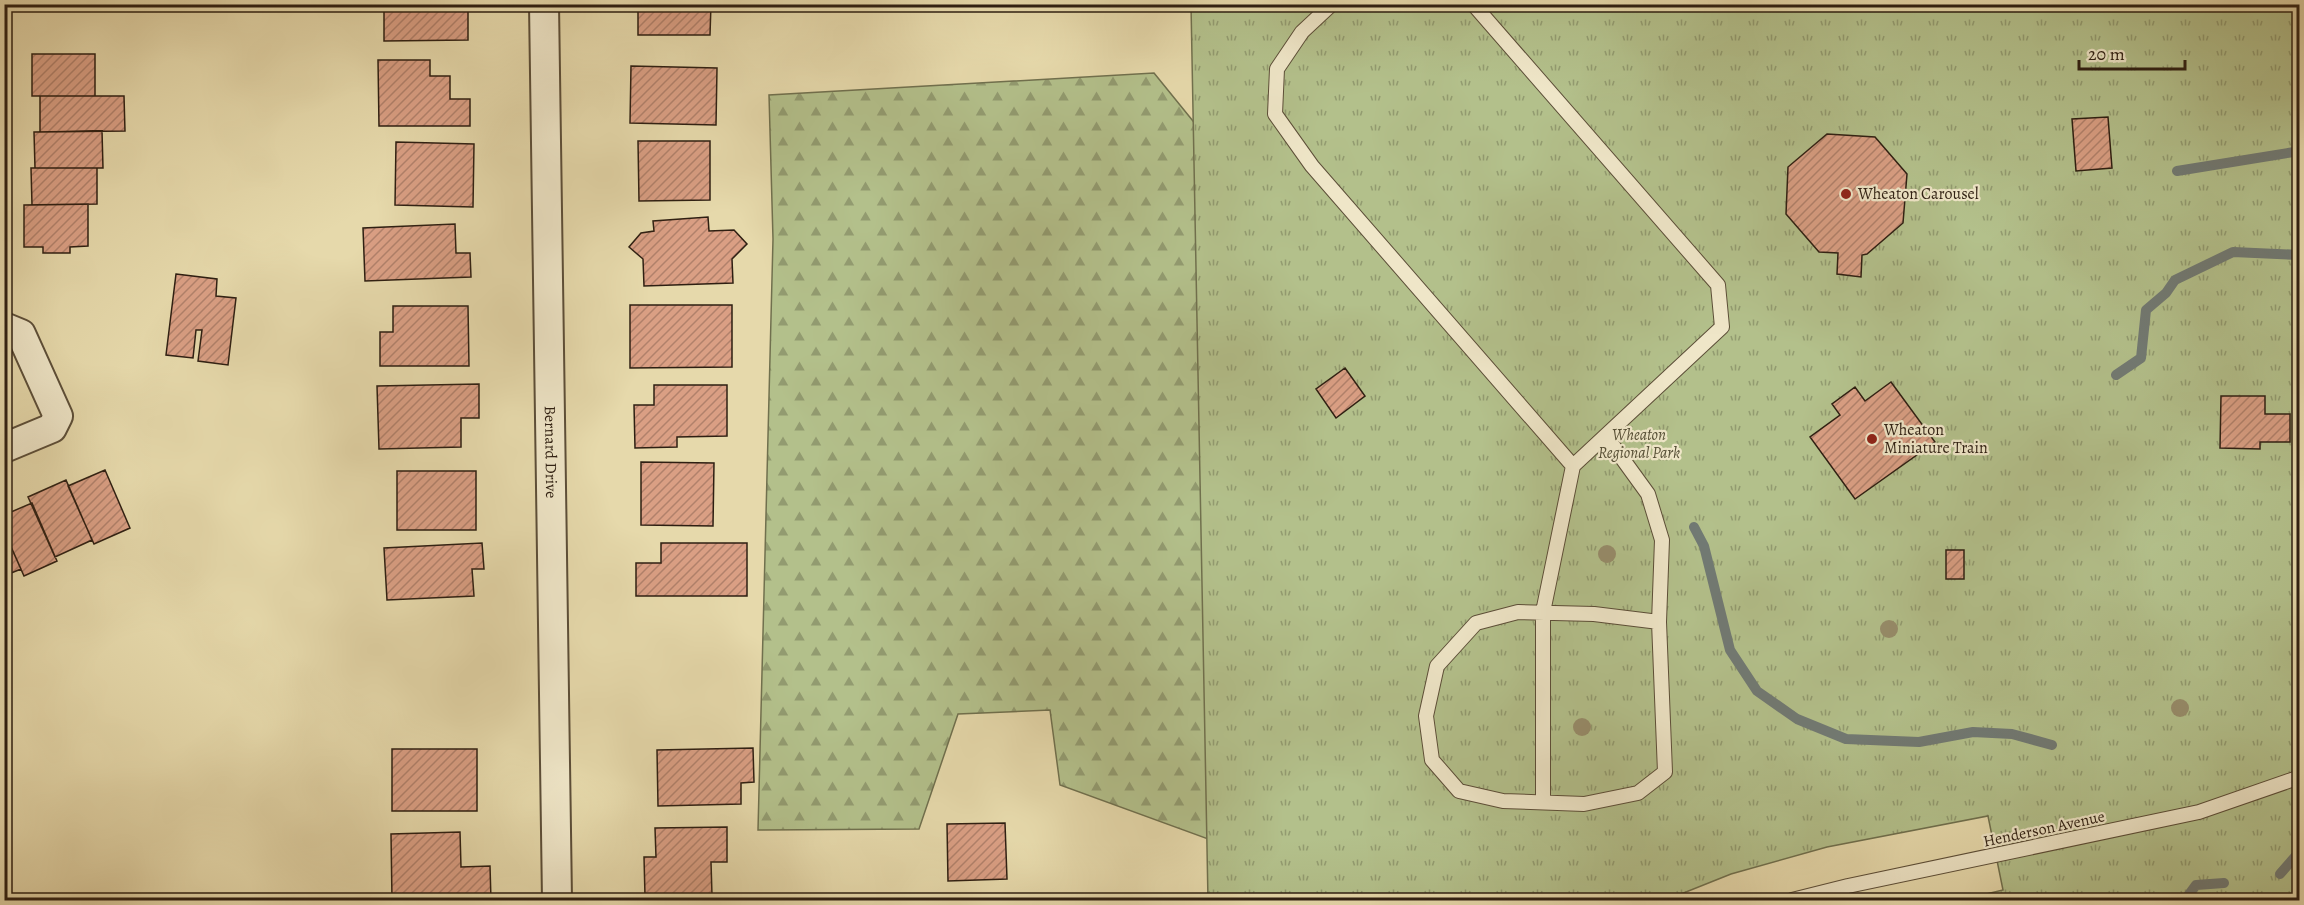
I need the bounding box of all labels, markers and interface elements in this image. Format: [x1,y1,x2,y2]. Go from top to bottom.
scale bar [2079,33,2186,71]
text: 20 m [2088,42,2125,66]
place label: Wheaton Carousel [1857,183,1979,205]
marker: Wheaton Carousel [1839,187,1853,201]
street label: Bernard Drive [539,405,562,498]
place label: Wheaton Miniature Train [1883,419,1988,459]
park label: Wheaton Regional Park [1598,424,1680,464]
marker: Wheaton Miniature Train [1865,432,1879,446]
street label: Henderson Avenue [1981,805,2107,853]

